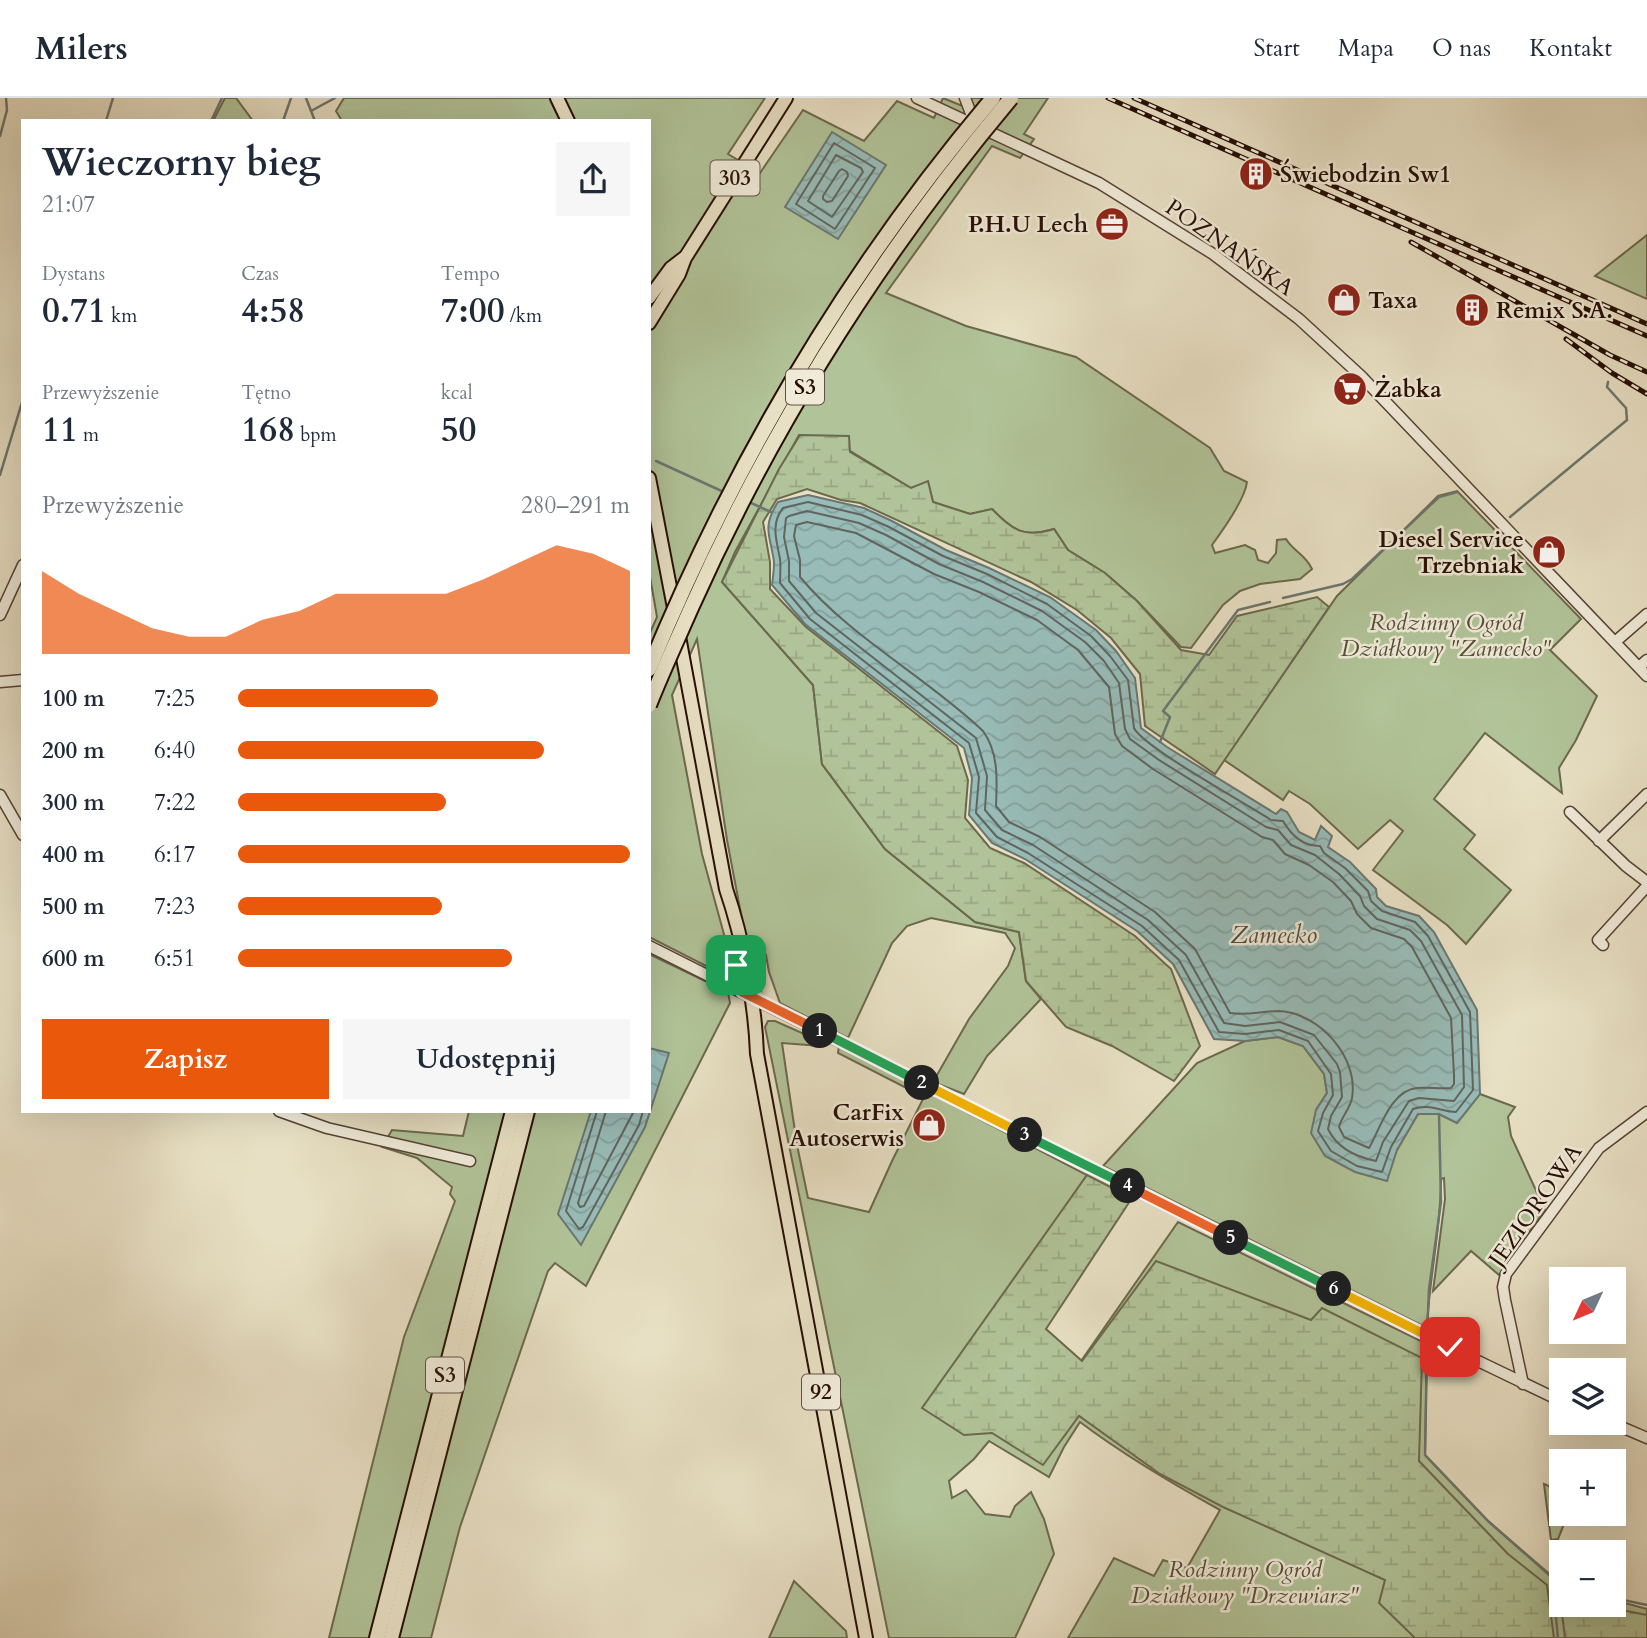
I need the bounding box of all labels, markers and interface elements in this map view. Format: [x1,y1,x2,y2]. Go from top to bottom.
text: Milers [35,26,128,71]
text: Start [1253,32,1300,65]
text: Mapa [1338,32,1394,65]
text: O nas [1432,32,1491,65]
text: Kontakt [1529,32,1612,65]
text: Wieczorny bieg [42,137,321,189]
button: share [556,142,630,216]
building icon: Świebodzin Sw1 [1237,155,1275,193]
place label: Świebodzin Sw1 [1280,158,1451,190]
road number: 303 [710,160,760,196]
text: 21:07 [42,189,95,220]
street label: POZNAŃSKA [1159,191,1301,304]
office icon: P.H.U Lech [1093,205,1131,243]
place label: P.H.U Lech [968,209,1088,240]
text: Dystans [42,261,105,287]
text: Czas [241,261,279,287]
text: Tempo [441,261,500,287]
shop icon: Taxa [1325,281,1363,319]
place label: Taxa [1368,285,1418,316]
text: 0.71 [42,287,106,335]
text: 4:58 [241,287,305,335]
text: 7:00 [441,287,505,335]
building icon: Remix S.A. [1453,291,1491,329]
place label: Remix S.A. [1496,295,1613,326]
text: km [106,303,137,329]
text: /km [505,303,542,329]
road number: S3 [786,370,824,404]
supermarket icon: Żabka [1331,370,1369,408]
place label: Żabka [1374,374,1442,405]
text: Przewyższenie [42,380,159,406]
text: Tętno [241,380,291,406]
text: kcal [441,380,473,406]
text: 11 [42,406,78,454]
text: 168 [241,406,295,454]
text: 50 [441,406,477,454]
text: m [78,422,99,448]
text: bpm [295,422,337,448]
text: Przewyższenie [42,490,184,521]
text: 280–291 m [521,490,630,521]
place label: Diesel Service Trzebniak [1378,524,1525,581]
shop icon: Diesel Service Trzebniak [1530,533,1568,571]
park label: Rodzinny Ogród Działkowy "Zamecko" [1341,607,1552,664]
text: 100 m [42,683,105,714]
text: 7:25 [154,683,195,714]
text: 200 m [42,735,105,766]
text: 6:40 [154,735,195,766]
text: 300 m [42,787,105,818]
text: 7:22 [154,787,195,818]
text: 400 m [42,839,105,870]
text: 6:17 [154,839,195,870]
text: 500 m [42,891,105,922]
text: 7:23 [154,891,195,922]
water label: Zamecko [1231,919,1317,952]
pin [706,935,766,995]
text: 600 m [42,943,105,974]
text: 6:51 [154,943,195,974]
icon: arrive [717,946,755,984]
pin: 1 [802,1014,838,1048]
text: 1 [815,1017,824,1043]
button: Zapisz [42,1019,329,1099]
button: Udostępnij [343,1019,630,1099]
pin: 2 [904,1066,940,1100]
text: 2 [917,1069,926,1095]
place label: CarFix Autoserwis [789,1097,905,1154]
shop icon: CarFix Autoserwis [910,1106,948,1144]
pin: 3 [1007,1118,1042,1152]
text: 3 [1020,1121,1029,1147]
street label: JEZIOROWA [1480,1137,1590,1275]
pin: 4 [1110,1168,1146,1204]
text: 4 [1123,1172,1132,1198]
pin: 5 [1214,1220,1248,1256]
text: 5 [1226,1224,1235,1250]
north arrow [1549,1267,1626,1344]
map controls [1549,1267,1626,1617]
pin: 6 [1316,1272,1352,1306]
text: 6 [1329,1275,1338,1301]
pin [1420,1317,1480,1377]
icon: check [1431,1328,1469,1366]
road number: S3 [426,1358,464,1392]
button: layers [1549,1358,1626,1435]
road number: 92 [802,1374,840,1410]
button: + [1549,1449,1626,1526]
button: − [1549,1540,1626,1617]
park label: Rodzinny Ogród Działkowy "Drzewiarz" [1131,1554,1360,1611]

